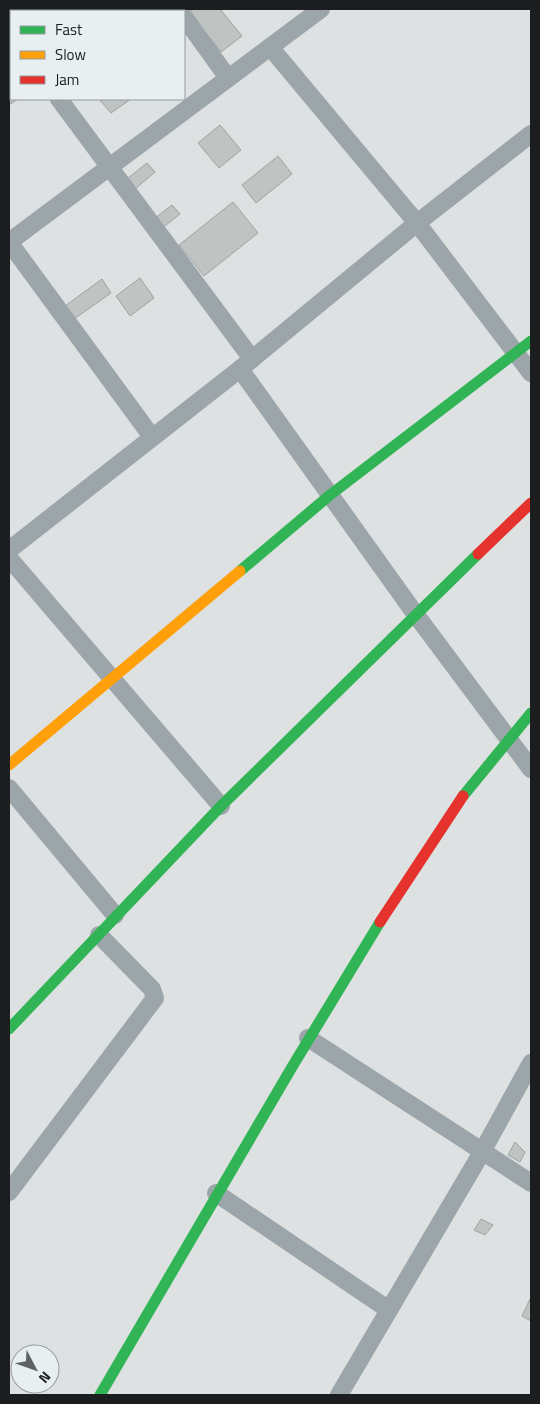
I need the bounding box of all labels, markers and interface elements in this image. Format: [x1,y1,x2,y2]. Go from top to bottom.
legend [10,10,185,100]
text: Fast [55,18,83,41]
text: Slow [55,43,86,66]
text: Jam [55,68,79,91]
north arrow [10,1344,60,1394]
text: N [34,1367,56,1388]

